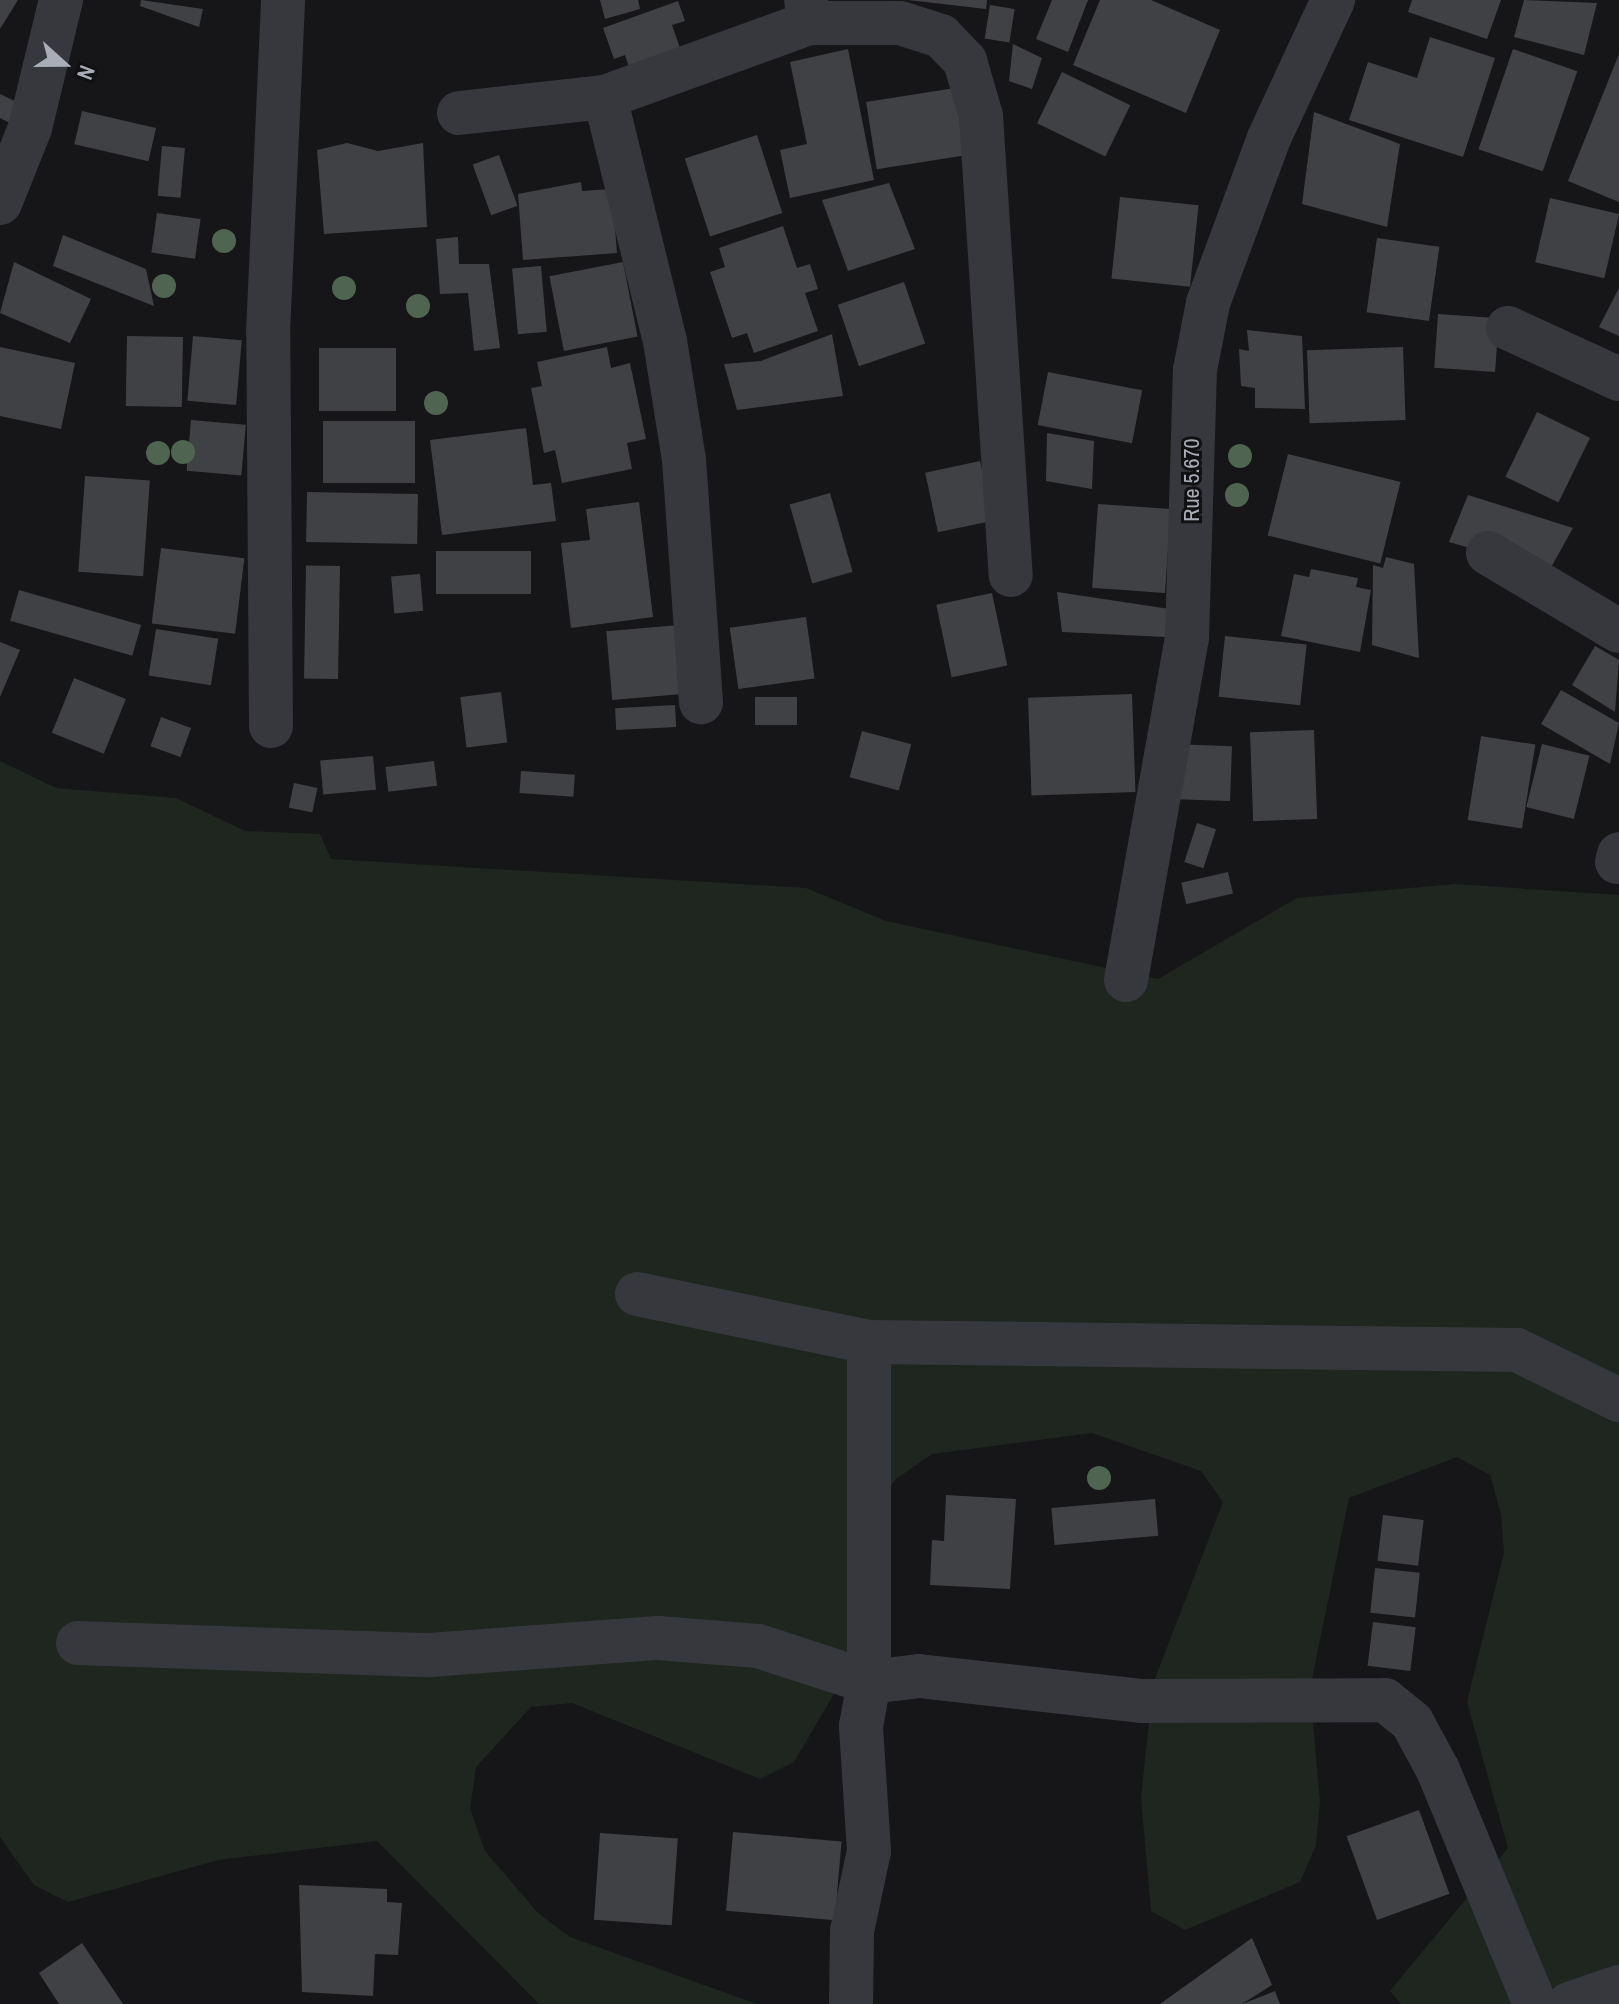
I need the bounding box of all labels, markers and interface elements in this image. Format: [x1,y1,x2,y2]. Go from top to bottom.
north arrow [24,24,104,104]
text: N [70,61,103,84]
street label: Rue 5.670 [1179,438,1205,522]

